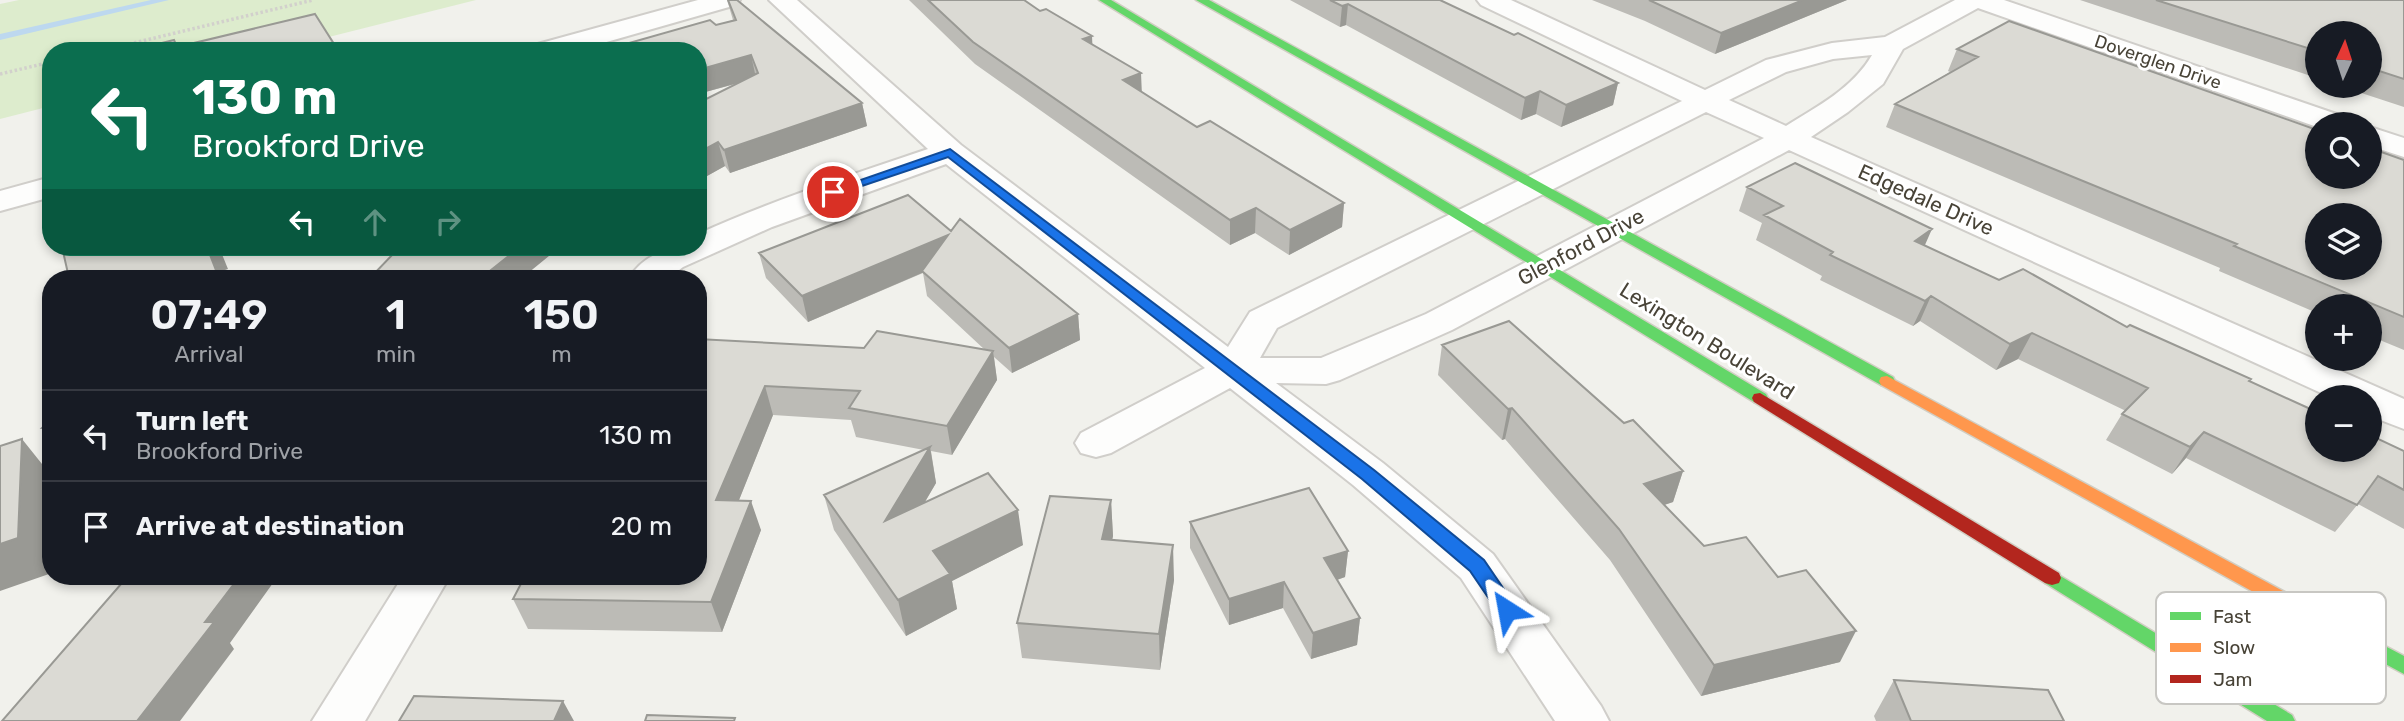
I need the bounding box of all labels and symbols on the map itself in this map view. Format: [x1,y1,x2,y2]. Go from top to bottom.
north arrow [2305,21,2382,98]
street label: Doverglen Drive [2092,30,2224,94]
street label: Edgedale Drive [1854,158,1998,241]
pin [803,162,863,222]
street label: Glenford Drive [1513,203,1648,290]
street label: Lexington Boulevard [1615,277,1799,404]
position arrow [1470,573,1544,647]
legend [2156,592,2386,704]
text: Fast [2213,605,2252,628]
text: Slow [2213,636,2255,659]
text: Jam [2213,668,2252,691]

